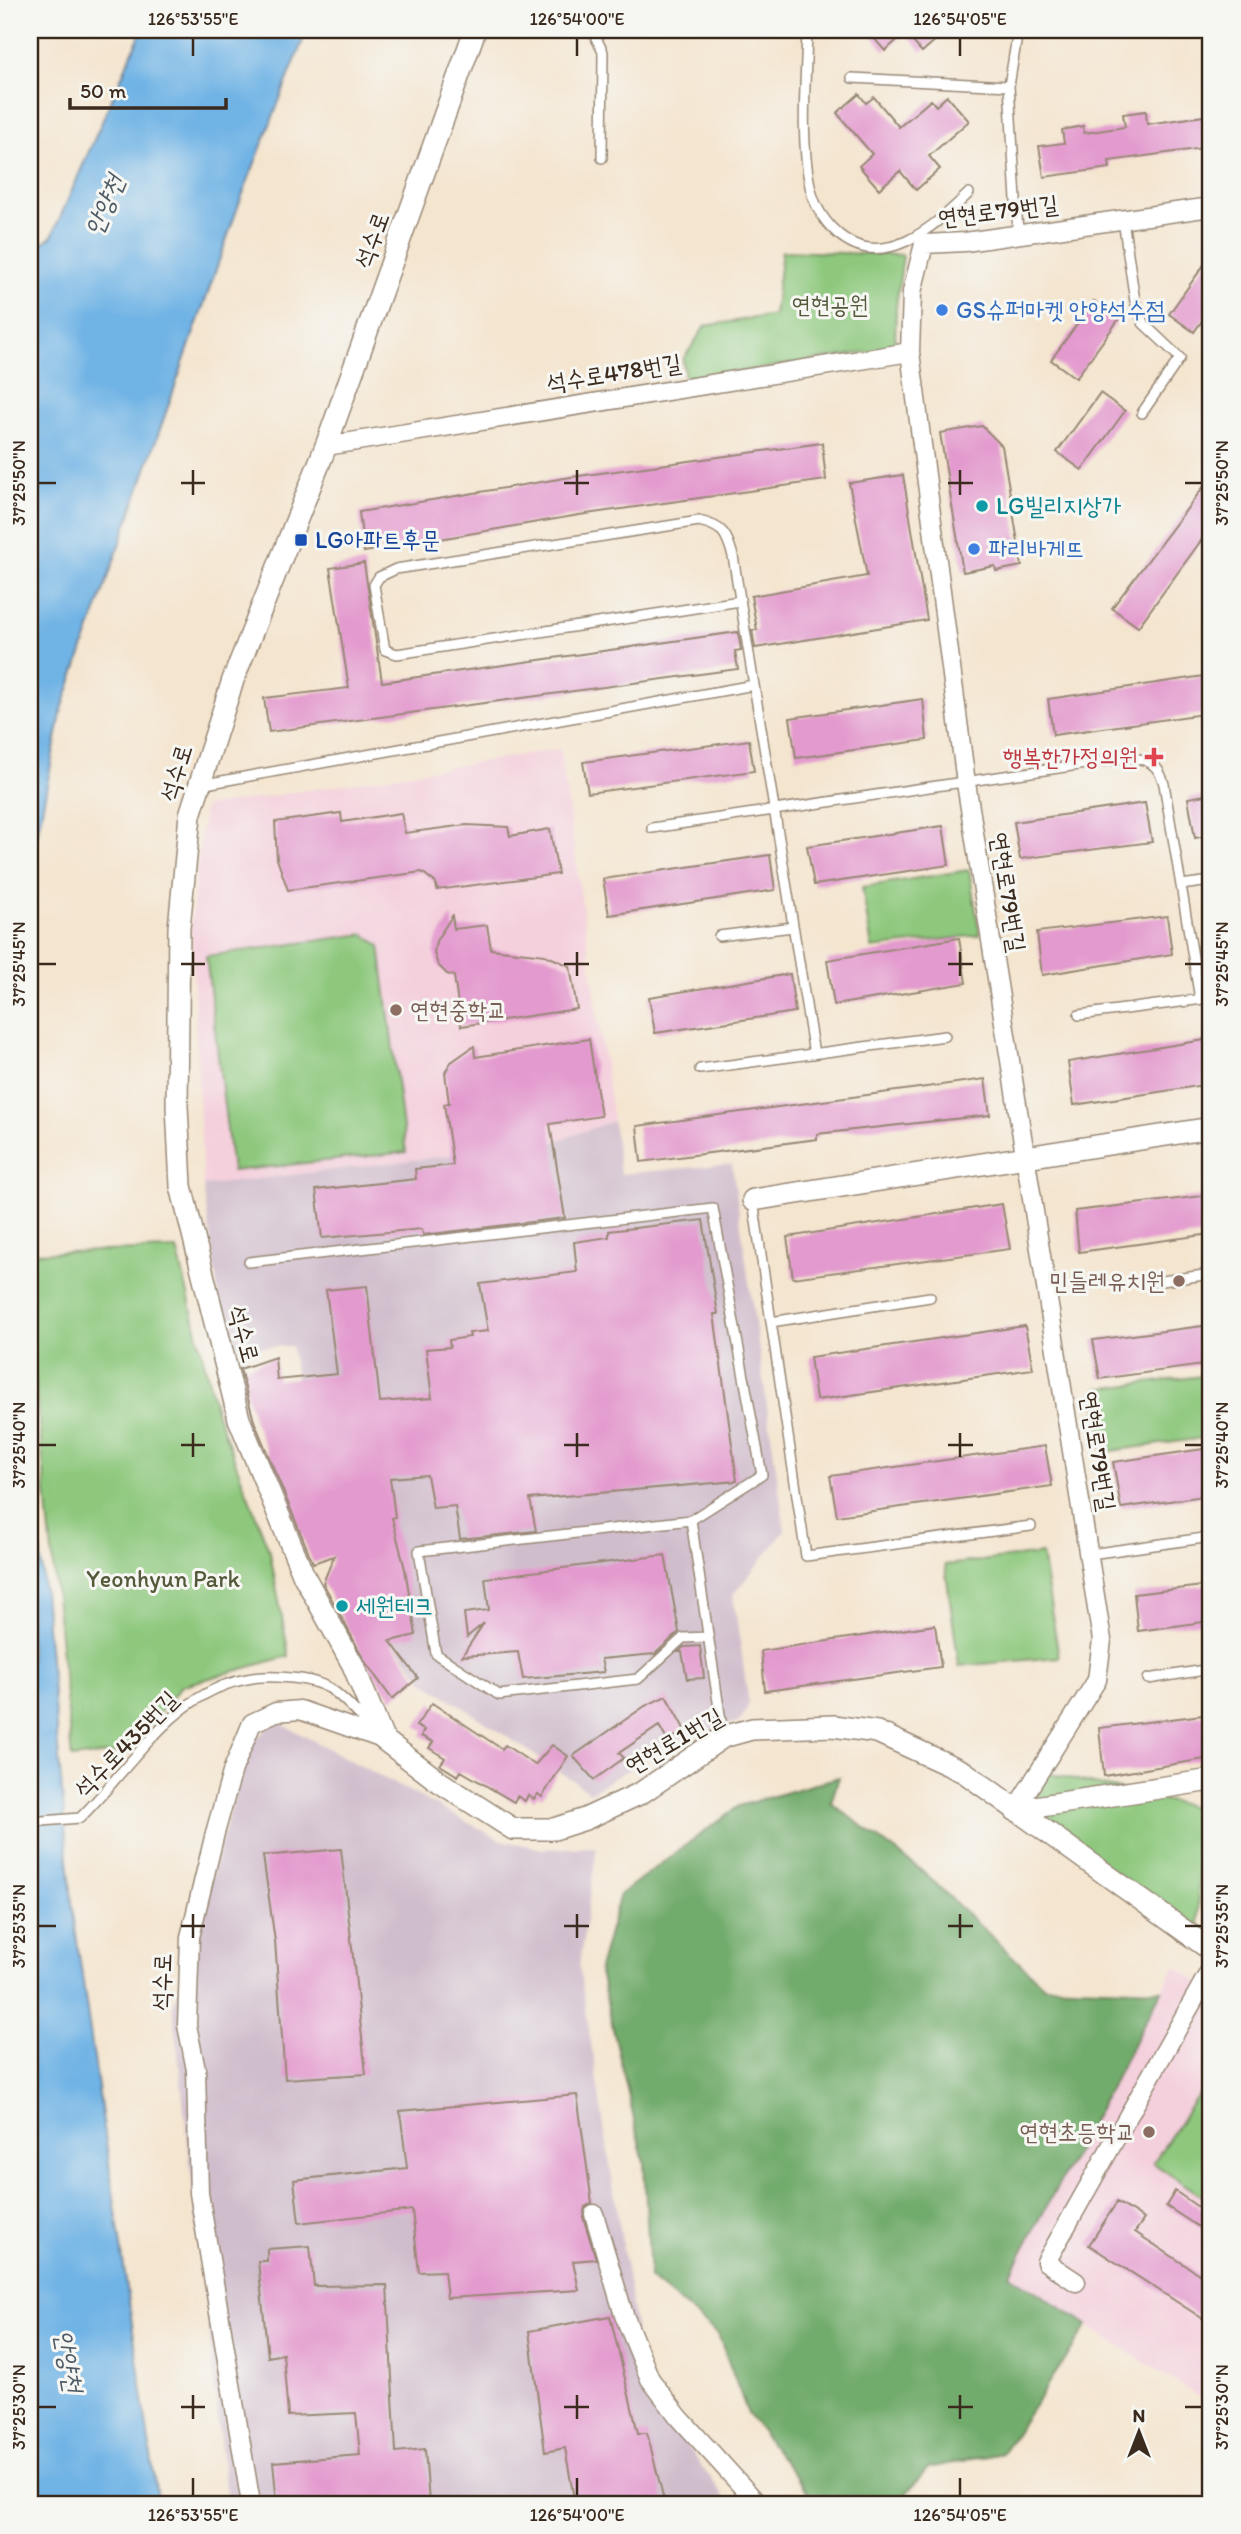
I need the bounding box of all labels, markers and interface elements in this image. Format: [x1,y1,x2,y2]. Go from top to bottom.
text: 126°53'55"E [148,8,238,30]
text: 126°54'00"E [530,8,625,30]
text: 126°54'05"E [913,8,1007,30]
scale bar [70,66,226,110]
text: 50 m [80,78,127,103]
water label: 안양천 [77,167,132,240]
street label: 연현로79번길 [936,189,1060,232]
street label: 석수로 [348,208,395,272]
park label: 연현공원 [791,290,869,319]
place label: GS슈퍼마켓 안양석수점 [956,295,1165,324]
marker: GS슈퍼마켓 안양석수점 [934,302,950,318]
street label: 석수로478번길 [544,348,683,397]
text: 37°25'50"N [8,440,30,526]
text: 37°25'50"N [1211,440,1233,526]
place label: LG빌리지상가 [996,491,1121,520]
marker: LG빌리지상가 [974,498,990,514]
place label: LG아파트후문 [315,525,440,554]
marker: LG아파트후문 [293,532,309,548]
place label: 파리바게뜨 [988,534,1085,563]
marker: 파리바게뜨 [966,541,982,557]
street label: 석수로 [153,741,198,805]
place label: 행복한가정의원 [1003,742,1138,771]
marker: 행복한가정의원 [1144,747,1164,767]
street label: 연현로79번길 [985,830,1032,954]
text: 37°25'45"N [8,921,30,1007]
text: 37°25'45"N [1211,921,1233,1007]
place label: 연현중학교 [410,995,507,1024]
marker: 연현중학교 [388,1002,404,1018]
place label: 민들레유치원 [1049,1266,1165,1295]
marker: 민들레유치원 [1171,1273,1187,1289]
street label: 석수로 [223,1302,266,1366]
street label: 연현로79번길 [1075,1389,1122,1513]
text: 37°25'40"N [8,1402,30,1488]
text: 37°25'40"N [1211,1402,1233,1488]
park label: Yeonhyun Park [86,1564,240,1593]
place label: 세원테크 [356,1591,433,1620]
marker: 세원테크 [334,1598,350,1614]
street label: 석수로435번길 [68,1684,184,1803]
street label: 연현로1번길 [620,1701,728,1780]
text: 37°25'35"N [8,1884,30,1968]
text: 37°25'35"N [1211,1884,1233,1968]
street label: 석수로 [146,1953,177,2011]
place label: 연현초등학교 [1019,2117,1135,2146]
marker: 연현초등학교 [1141,2124,1157,2140]
water label: 안양천 [48,2327,91,2398]
text: 37°25'30"N [8,2364,30,2450]
text: 37°25'30"N [1211,2364,1233,2450]
north arrow [1104,2398,1174,2468]
text: N [1133,2404,1145,2427]
text: 126°53'55"E [148,2504,238,2526]
text: 126°54'00"E [530,2504,625,2526]
text: 126°54'05"E [913,2504,1007,2526]

